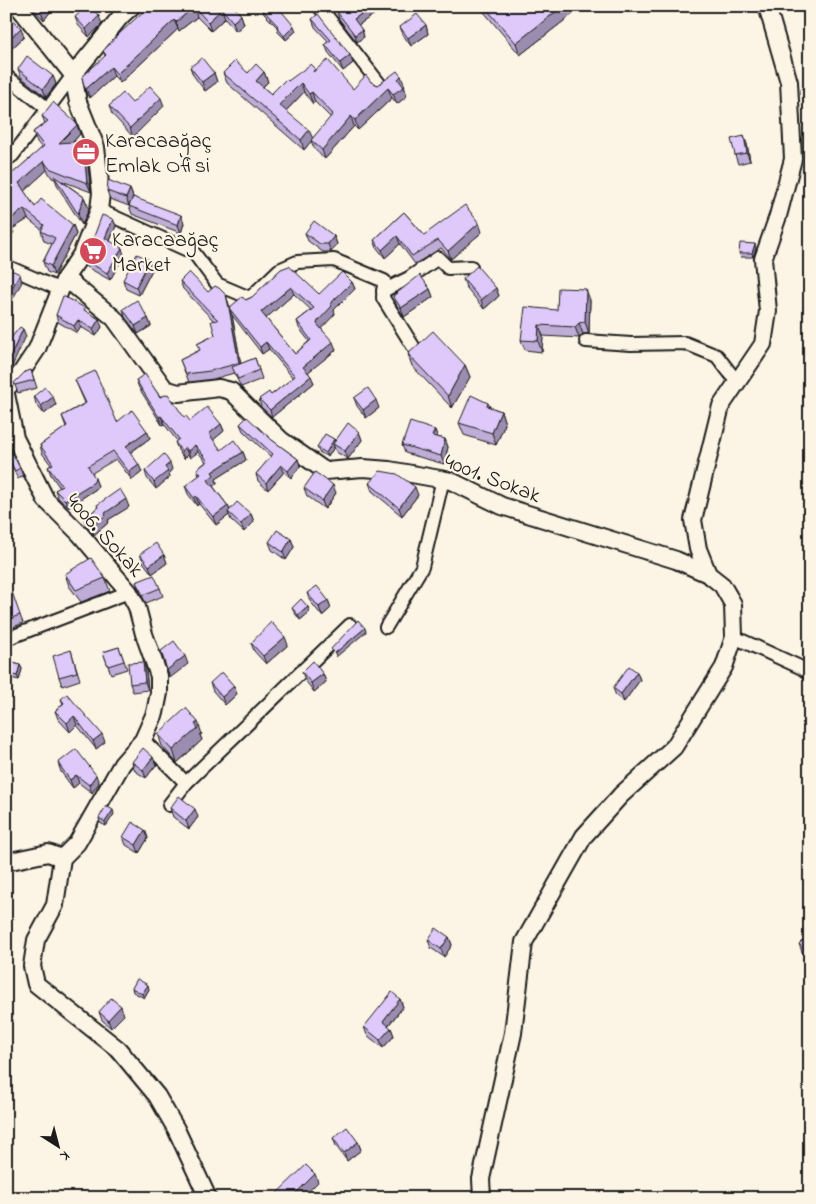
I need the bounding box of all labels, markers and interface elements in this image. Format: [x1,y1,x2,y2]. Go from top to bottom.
place label: Karacaağaç Emlak Ofisi [105,126,212,183]
office icon: Karacaağaç Emlak Ofisi [71,137,101,167]
place label: Karacaağaç Market [112,225,219,282]
supermarket icon: Karacaağaç Market [78,236,108,266]
street label: 4001. Sokak [439,447,545,513]
street label: 4006. Sokak [57,487,151,586]
north arrow [32,1122,82,1172]
text: K [55,1145,74,1167]

